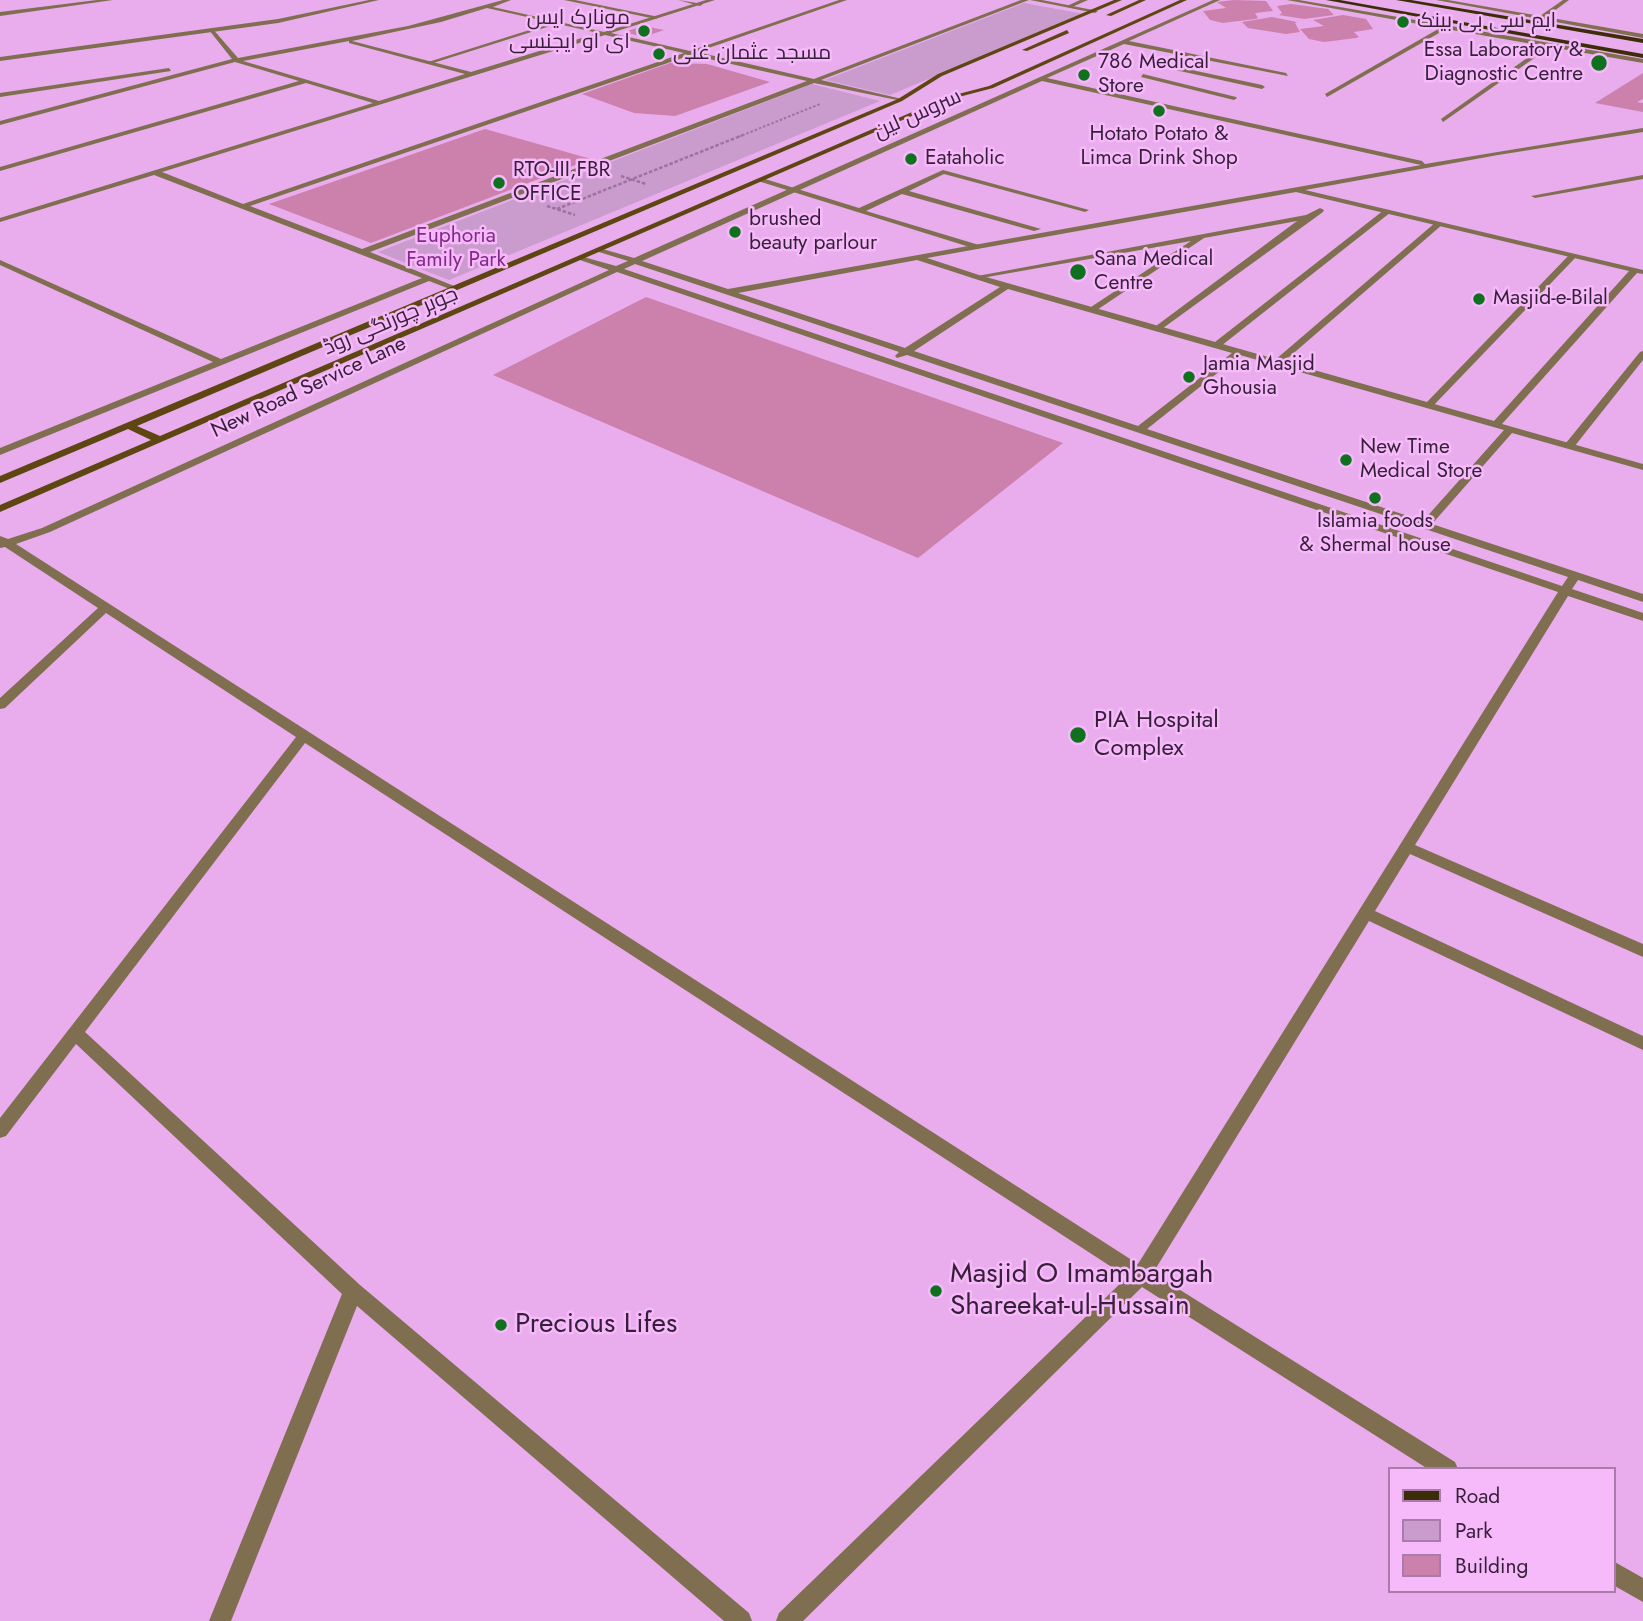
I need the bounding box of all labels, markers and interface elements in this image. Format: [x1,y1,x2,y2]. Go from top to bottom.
place label: مونارک ایس ای او ایجنسی [509,6,630,56]
place label: ایم سی بی بینک [1417,9,1556,35]
marker: ایم سی بی بینک [1395,14,1411,30]
marker: مونارک ایس ای او ایجنسی [636,23,652,39]
place label: Essa Laboratory & Diagnostic Centre [1424,38,1583,88]
place label: مسجد عثمان غنی [673,41,831,67]
marker: مسجد عثمان غنی [651,46,667,62]
place label: 786 Medical Store [1098,50,1209,100]
marker: Essa Laboratory & Diagnostic Centre [1589,53,1609,73]
marker: 786 Medical Store [1076,67,1092,83]
street label: سروس لین [870,85,966,145]
marker: Hotato Potato & Limca Drink Shop [1151,103,1167,119]
place label: Hotato Potato & Limca Drink Shop [1080,122,1238,172]
place label: Eataholic [925,146,1005,172]
marker: Eataholic [903,151,919,167]
place label: RTO-III,FBR OFFICE [513,158,610,208]
marker: RTO-III,FBR OFFICE [491,175,507,191]
place label: brushed beauty parlour [749,207,877,257]
park label: Euphoria Family Park [406,224,506,274]
marker: brushed beauty parlour [727,224,743,240]
place label: Sana Medical Centre [1094,247,1213,297]
marker: Sana Medical Centre [1068,262,1088,282]
street label: جوہر چورنگی روڈ [320,282,462,362]
place label: Masjid-e-Bilal [1493,286,1608,312]
marker: Masjid-e-Bilal [1471,291,1487,307]
street label: New Road Service Lane [207,332,411,444]
place label: Jamia Masjid Ghousia [1203,352,1315,402]
marker: Jamia Masjid Ghousia [1181,369,1197,385]
place label: New Time Medical Store [1360,435,1482,485]
marker: New Time Medical Store [1338,452,1354,468]
marker: Islamia foods & Shermal house [1367,490,1383,506]
place label: Islamia foods & Shermal house [1299,509,1451,559]
place label: PIA Hospital Complex [1094,707,1219,763]
marker: PIA Hospital Complex [1068,725,1088,745]
place label: Masjid O Imambargah Shareekat-ul-Hussain [950,1258,1213,1324]
marker: Masjid O Imambargah Shareekat-ul-Hussain [928,1283,944,1299]
place label: Precious Lifes [515,1308,677,1342]
marker: Precious Lifes [493,1317,509,1333]
legend [1388,1467,1615,1593]
text: Road [1455,1481,1500,1511]
text: Park [1455,1516,1492,1546]
text: Building [1455,1551,1528,1581]

